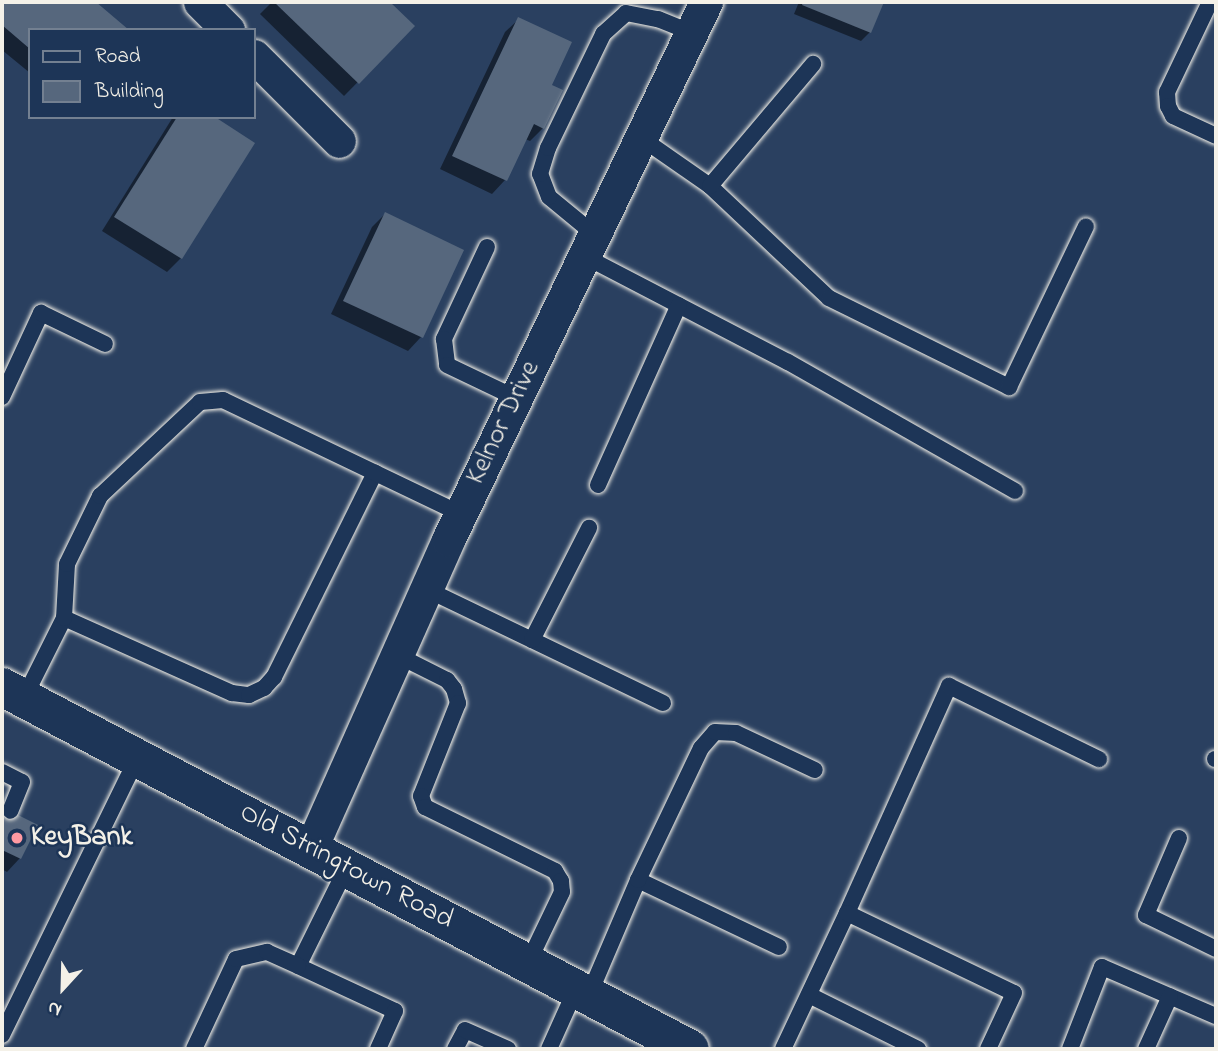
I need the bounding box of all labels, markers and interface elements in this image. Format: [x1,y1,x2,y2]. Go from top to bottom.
legend [28,28,256,119]
text: Road [95,42,141,72]
text: Building [95,77,164,107]
street label: Kelnor Drive [460,356,548,490]
street label: Old Stringtown Road [233,796,459,938]
place label: KeyBank [31,821,133,855]
marker: KeyBank [9,830,25,846]
north arrow [28,953,98,1023]
text: N [44,993,66,1023]

